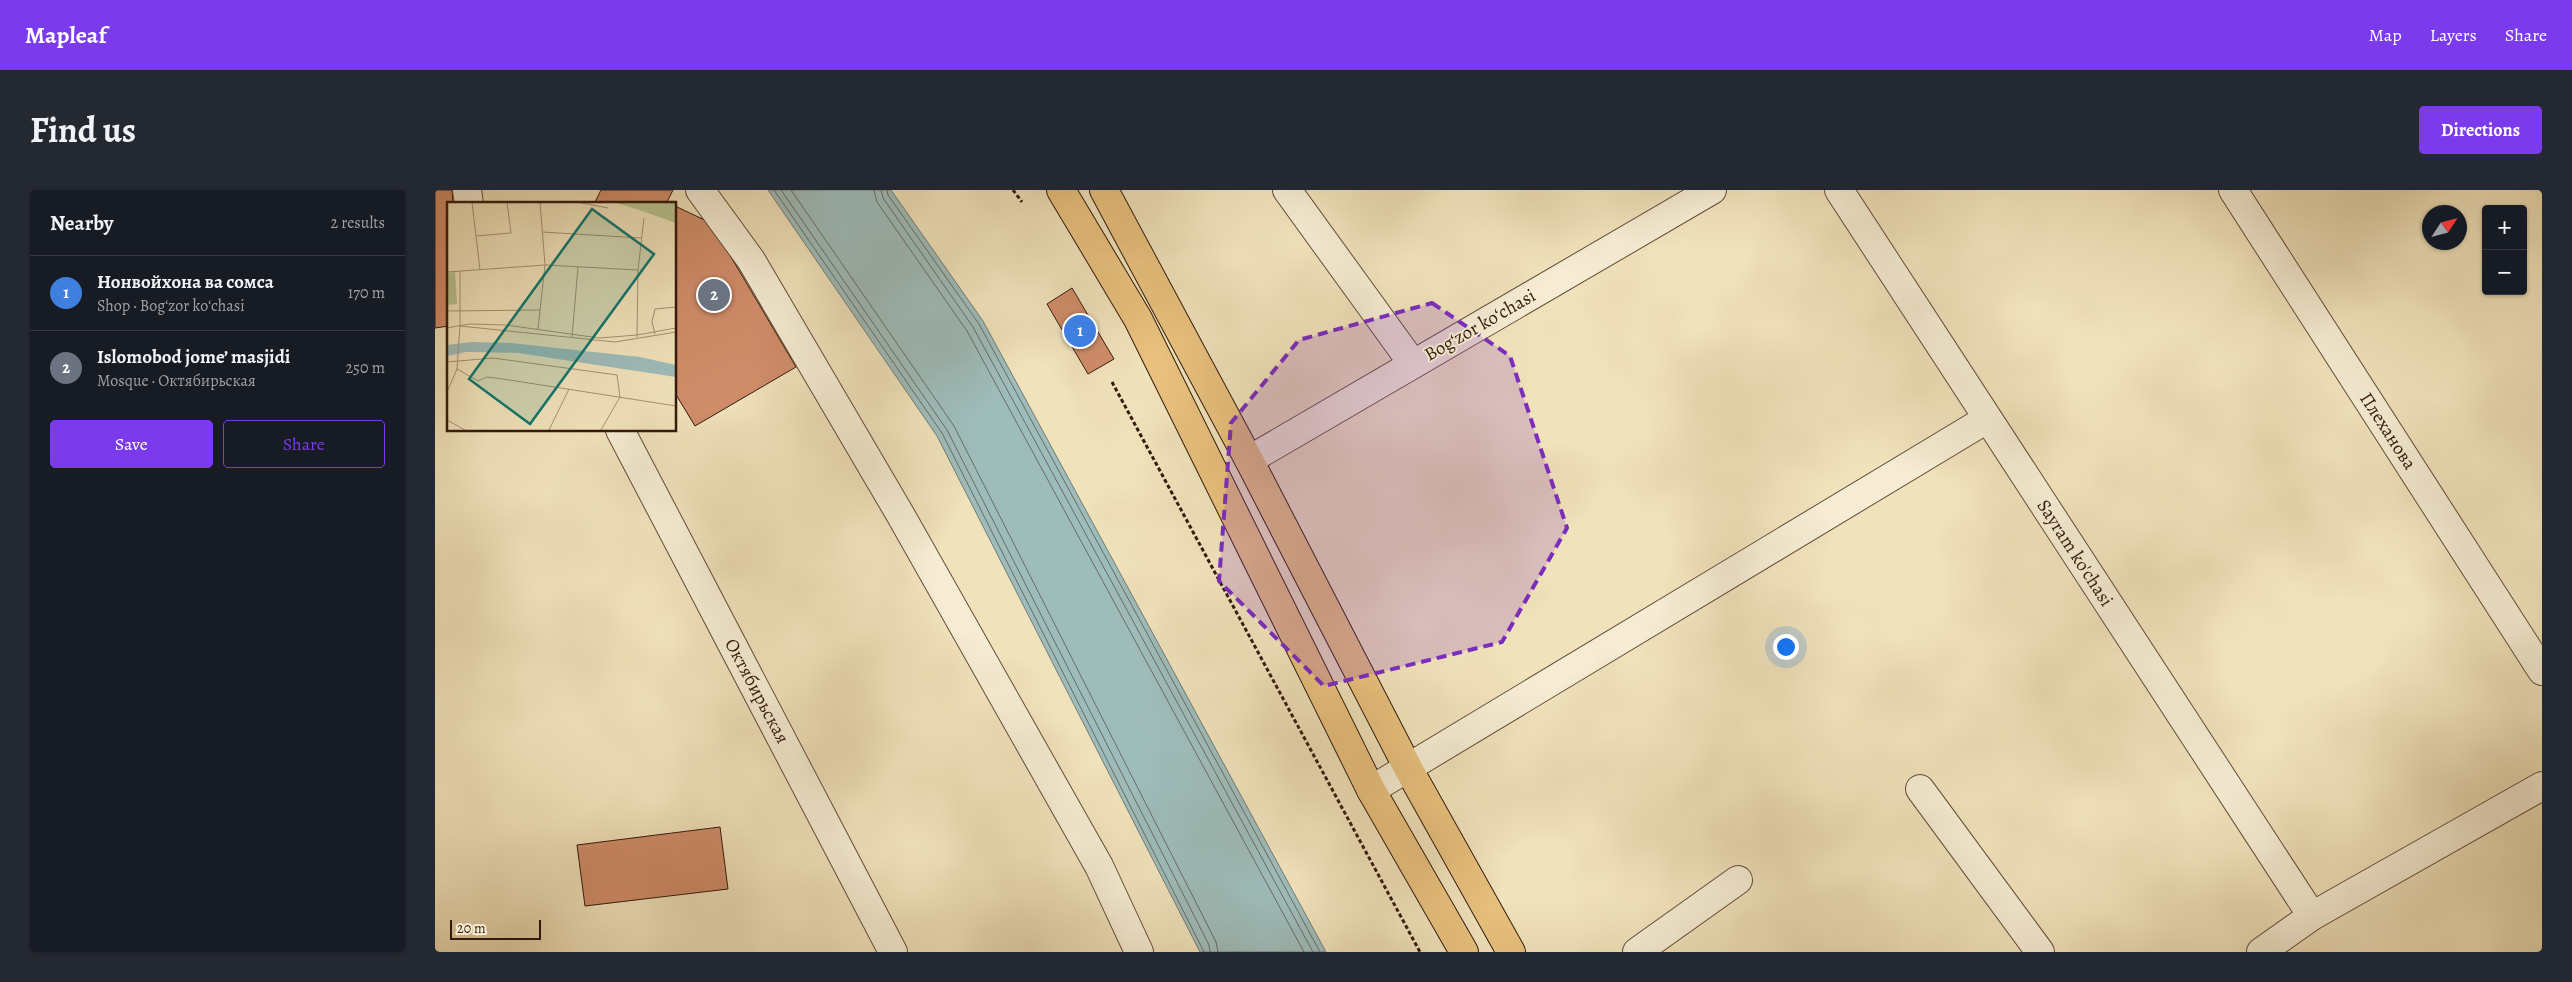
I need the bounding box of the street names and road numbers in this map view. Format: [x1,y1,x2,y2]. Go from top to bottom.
street label: Bogʻzor koʻchasi [1420,283,1540,367]
street label: Плеханова [2353,387,2423,475]
street label: Sayram ko'chasi [2031,494,2119,612]
street label: Октябирьская [718,634,796,748]

